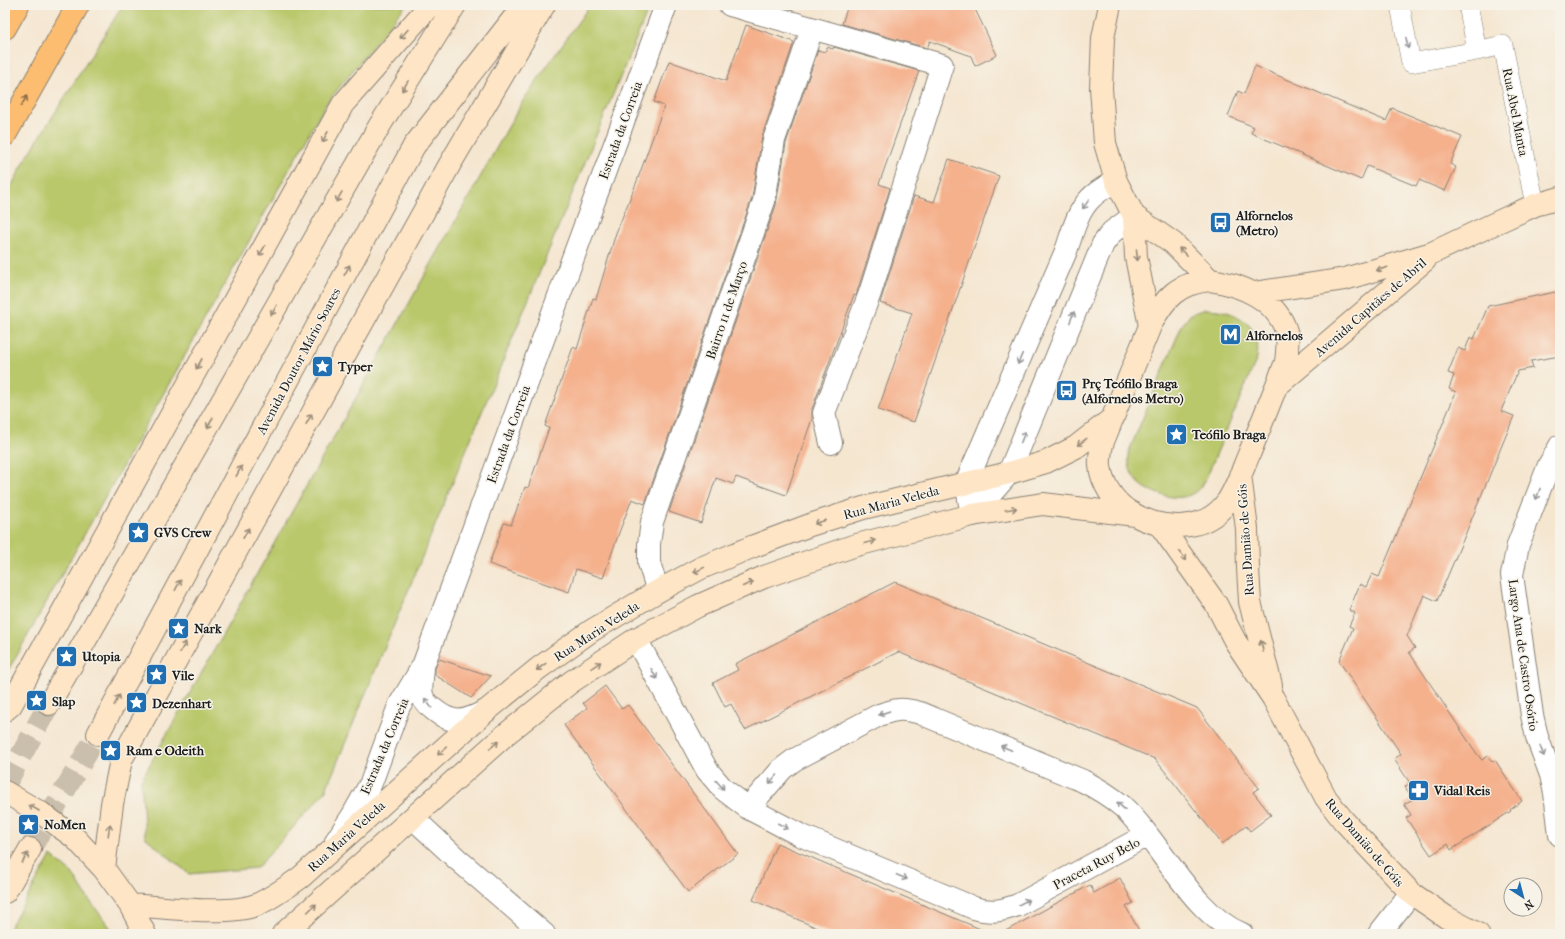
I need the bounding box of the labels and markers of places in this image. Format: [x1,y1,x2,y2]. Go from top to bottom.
place label: Alfornelos (Metro) [1235,208,1293,238]
bus stop icon: Alfornelos (Metro) [1207,209,1233,235]
metro station icon: Alfornelos [1218,322,1244,348]
place label: Alfornelos [1245,328,1303,343]
place icon: Typer [309,353,335,379]
place label: Typer [337,359,373,375]
place label: Prç Teófilo Braga (Alfornelos Metro) [1082,376,1184,406]
bus stop icon: Prç Teófilo Braga (Alfornelos Metro) [1054,377,1080,403]
place icon: Teófilo Braga [1164,421,1190,447]
place label: Teófilo Braga [1191,427,1267,443]
place icon: GVS Crew [125,519,151,545]
place label: GVS Crew [154,525,213,540]
place icon: Nark [166,615,192,641]
place label: Nark [194,621,223,636]
place icon: Utopia [54,643,80,669]
place label: Utopia [81,649,121,665]
place icon: Vile [143,662,169,688]
place label: Vile [171,668,195,683]
place icon: Slap [23,688,49,714]
place icon: Dezenhart [124,690,150,716]
place label: Slap [52,694,75,710]
place label: Dezenhart [152,696,212,711]
place icon: Ram e Odeith [98,737,124,763]
place label: Ram e Odeith [126,743,205,758]
pharmacy icon: Vidal Reis [1406,777,1432,803]
place label: Vidal Reis [1433,783,1490,798]
place icon: NoMen [15,811,41,837]
place label: NoMen [44,817,86,832]

